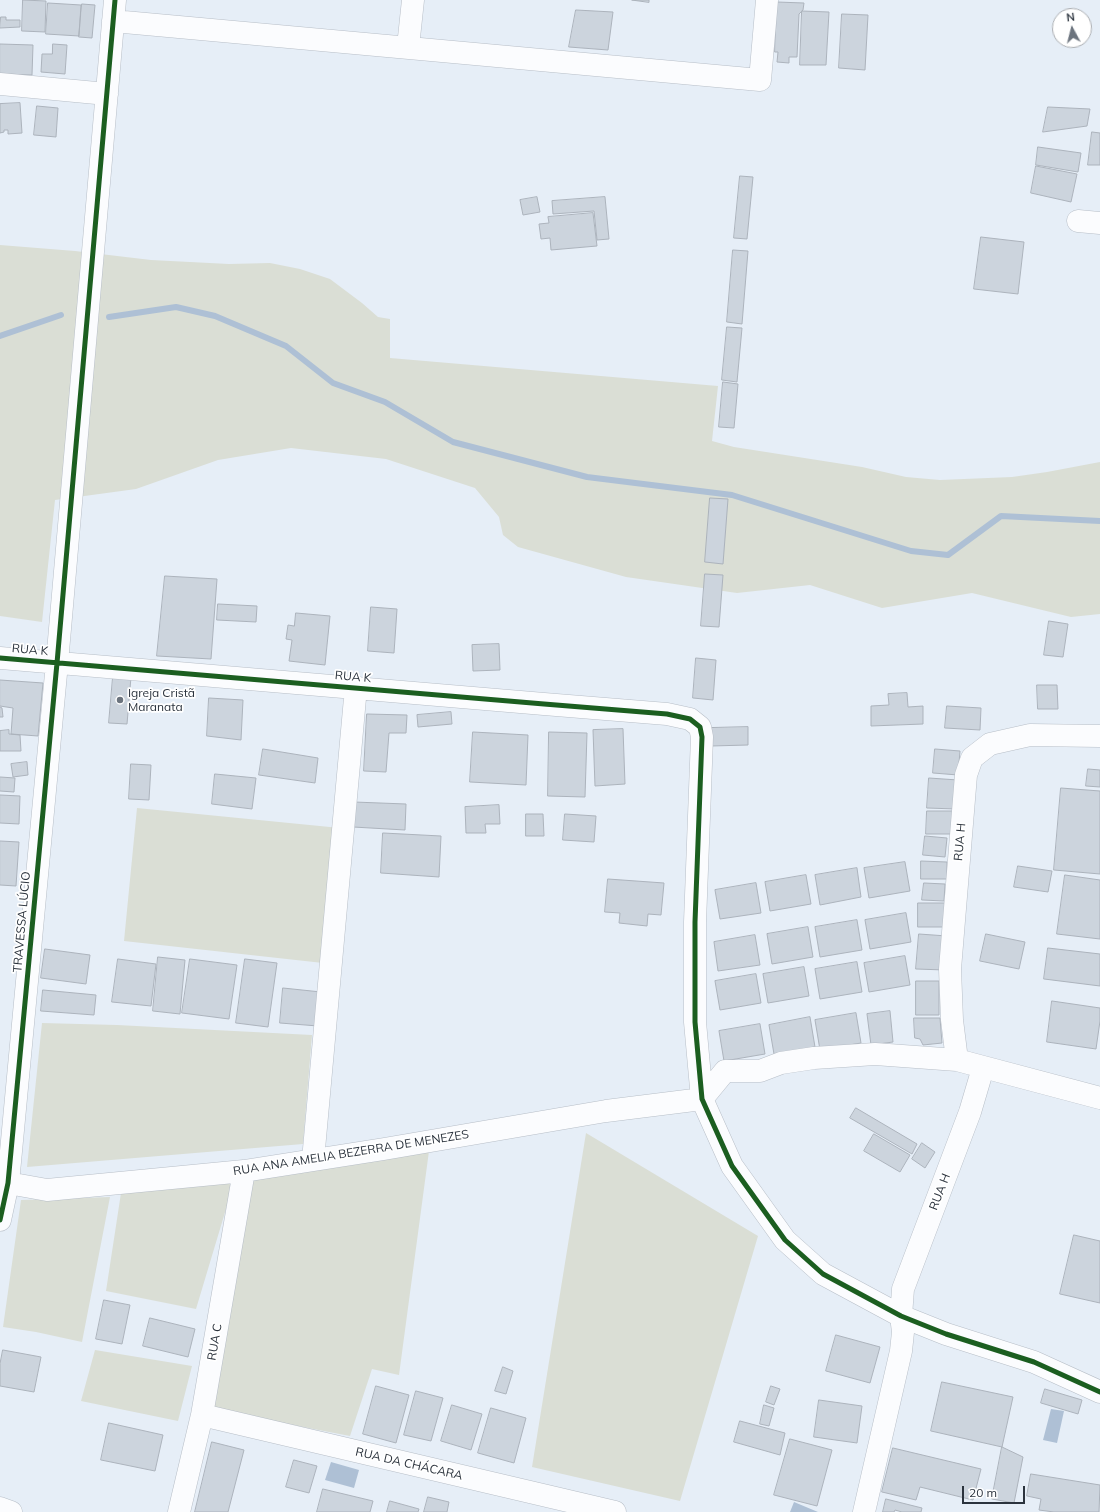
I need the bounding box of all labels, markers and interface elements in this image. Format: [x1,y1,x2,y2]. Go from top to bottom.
north arrow [1052,8,1092,48]
text: N [1066,10,1076,25]
street label: RUA K [11,641,49,659]
street label: RUA K [334,668,372,686]
place label: Igreja Cristã Maranata [128,686,195,714]
marker: Igreja Cristã Maranata [115,695,125,705]
street label: RUA H [951,822,969,862]
street label: TRAVESSA LÚCIO [10,871,34,973]
street label: RUA ANA AMELIA BEZERRA DE MENEZES [232,1127,470,1179]
street label: RUA H [926,1172,954,1212]
street label: RUA C [205,1322,225,1362]
street label: RUA DA CHÁCARA [354,1445,464,1483]
scale bar [964,1478,1027,1504]
text: 20 m [969,1485,997,1500]

